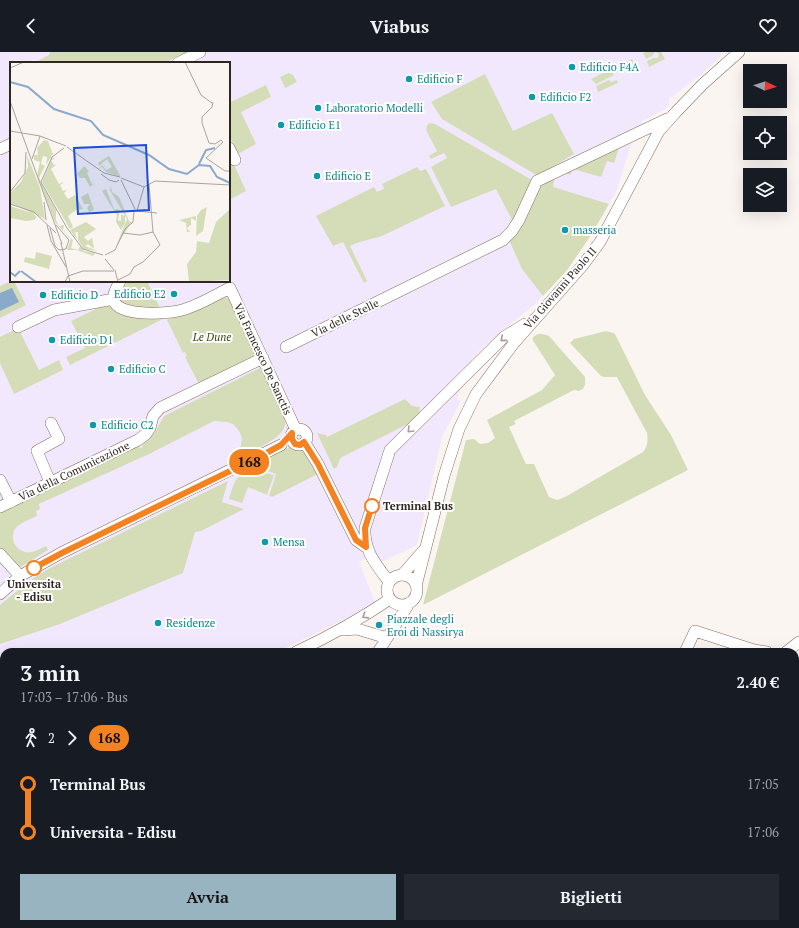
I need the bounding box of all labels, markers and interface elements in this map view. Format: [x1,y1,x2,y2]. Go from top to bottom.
text: Viabus [370,14,429,38]
icon: back [20,15,42,37]
icon: heart [757,15,779,37]
place label: Edificio F4A [580,60,639,74]
inset map [10,62,230,282]
marker: Edificio F4A [567,62,577,72]
north arrow [743,64,787,108]
map controls [743,64,787,212]
place label: Edificio F [417,72,463,86]
marker: Edificio F [404,74,414,84]
place label: Edificio F2 [540,90,592,104]
marker: Edificio F2 [527,92,537,102]
place label: Laboratorio Modelli [326,101,423,115]
marker: Laboratorio Modelli [313,103,323,113]
button: locate [743,116,787,160]
place label: Edificio E1 [289,118,341,132]
marker: Edificio E1 [276,120,286,130]
button: layers [743,168,787,212]
place label: Edificio E [325,169,371,183]
marker: Edificio E [312,171,322,181]
place label: masseria [573,223,617,237]
marker: masseria [560,225,570,235]
street label: Via Giovanni Paolo II [521,244,599,332]
place label: Edificio E2 [114,287,166,301]
place label: Edificio D [51,288,99,302]
marker: Edificio E2 [169,289,179,299]
marker: Edificio D [38,290,48,300]
street label: Via delle Stelle [309,295,381,340]
street label: Via Francesco De Sanctis [231,301,295,417]
park label: Le Dune [192,330,231,344]
place label: Edificio D1 [60,333,113,347]
one-way arrow [500,334,508,341]
marker: Edificio D1 [47,335,57,345]
place label: Edificio C [119,362,166,376]
marker: Edificio C [106,364,116,374]
place label: Edificio C2 [101,418,154,432]
marker: Edificio C2 [88,420,98,430]
one-way arrow [407,425,415,433]
street label: Via della Comunicazione [16,438,132,504]
line badge: 168 [226,449,272,475]
text: 168 [237,452,261,471]
marker: Terminal Bus [364,498,380,514]
place label: Terminal Bus [383,499,453,513]
place label: Mensa [273,535,305,549]
marker: Mensa [260,537,270,547]
marker: Universita - Edisu [26,560,42,576]
place label: Universita - Edisu [7,577,61,604]
one-way arrow [362,612,369,619]
place label: Piazzale degli Eroi di Nassirya [387,612,464,639]
place label: Residenze [166,616,216,630]
marker: Residenze [153,618,163,628]
marker: Piazzale degli Eroi di Nassirya [374,620,384,630]
text: 3 min [20,658,80,687]
text: 2.40 € [737,672,779,692]
text: 17:03 – 17:06 · Bus [20,688,128,706]
icon: walk [20,727,42,749]
icon: forward [61,727,83,749]
text: 168 [97,728,121,747]
text: 2 [48,729,55,747]
text: Terminal Bus [50,774,145,794]
text: 17:05 [747,775,779,793]
text: Universita - Edisu [50,822,176,842]
text: 17:06 [747,823,779,841]
button: Avvia [20,874,396,920]
button: Biglietti [404,874,779,920]

